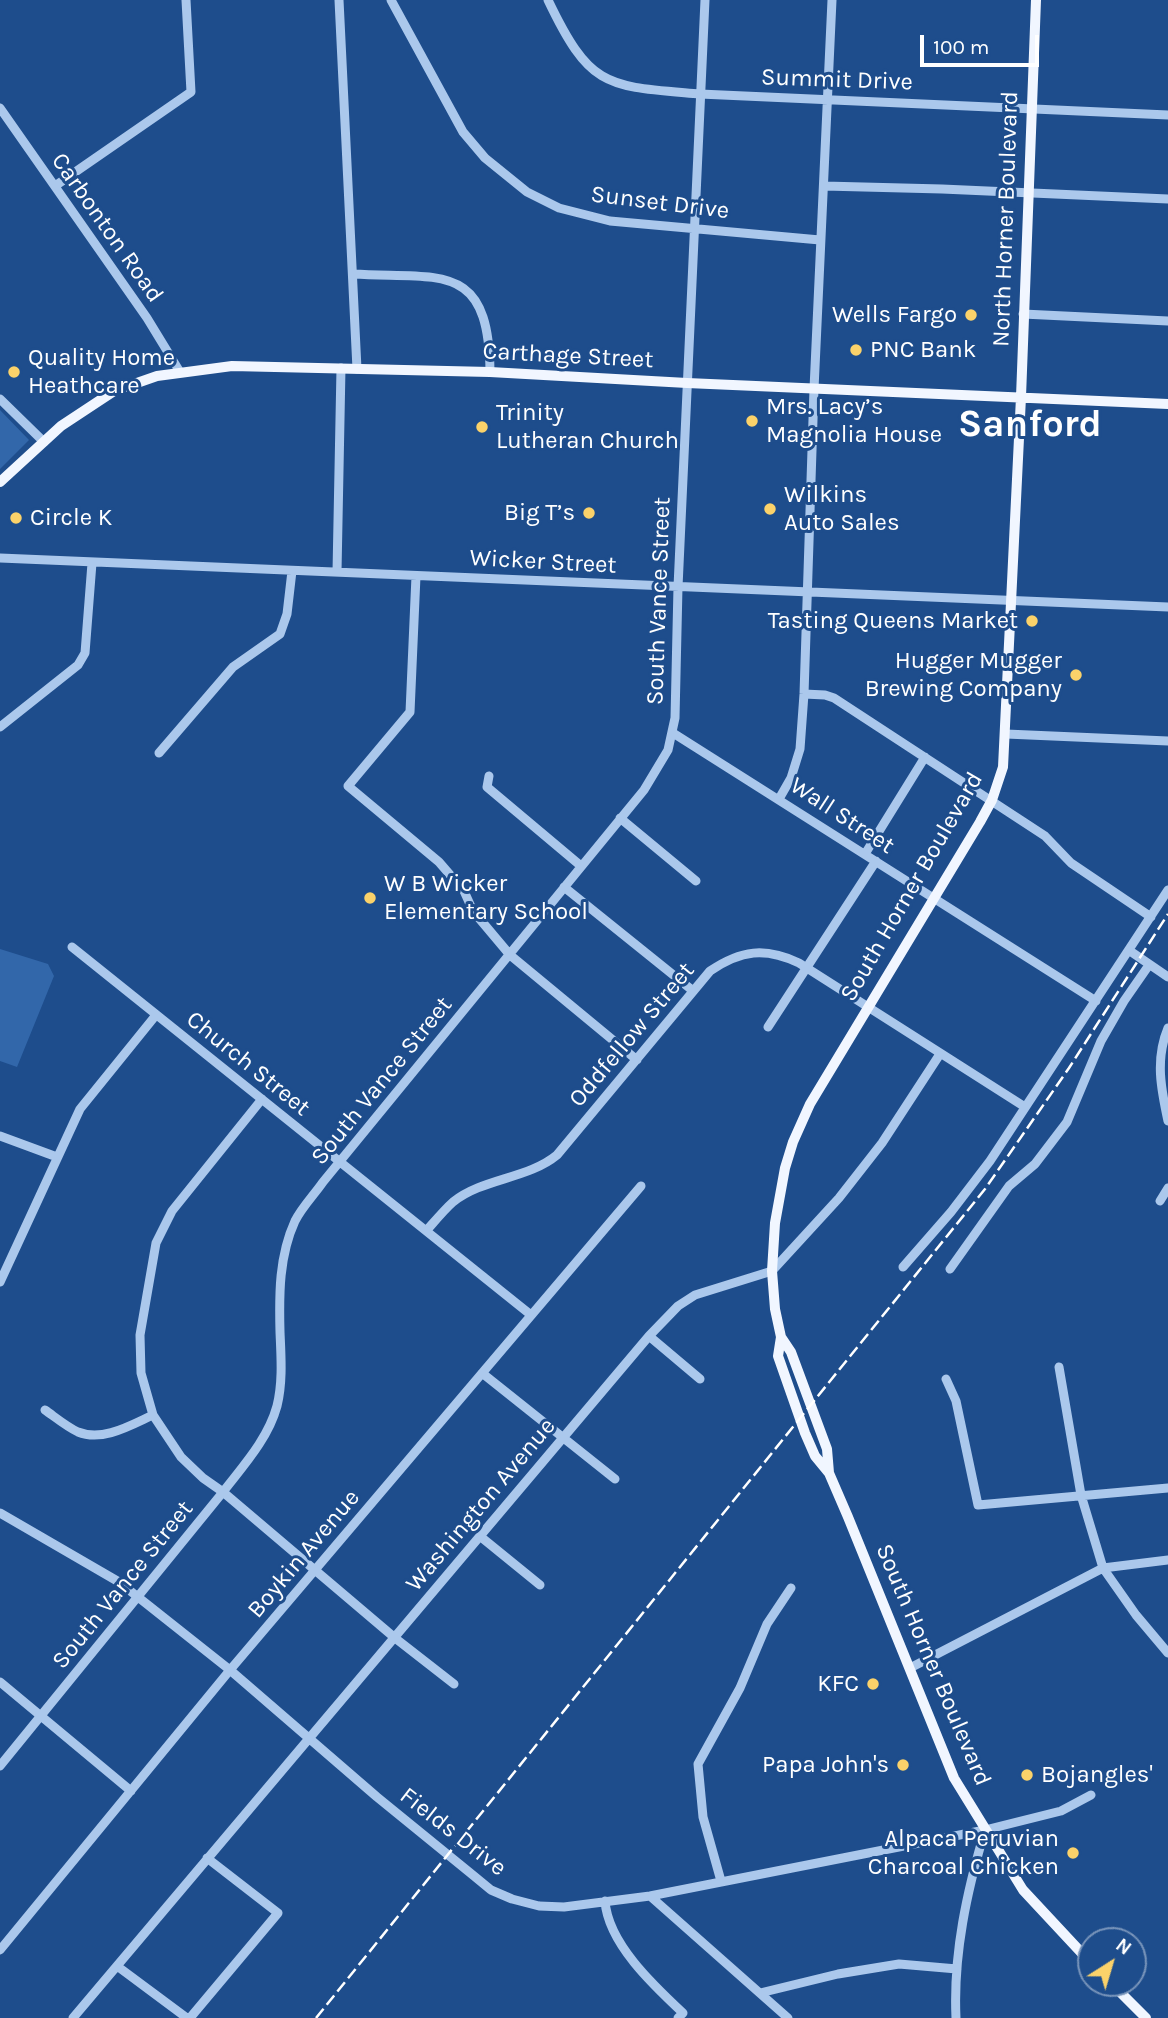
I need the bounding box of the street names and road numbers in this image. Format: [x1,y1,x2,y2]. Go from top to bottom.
street label: Summit Drive [761,63,913,97]
street label: North Horner Boulevard [987,90,1025,348]
street label: Carbonton Road [45,148,169,308]
street label: Sunset Drive [589,180,731,226]
street label: Carthage Street [482,337,654,375]
street label: South Vance Street [641,497,677,705]
street label: Wicker Street [469,544,617,580]
street label: South Horner Boulevard [834,767,990,1007]
street label: Wall Street [784,772,900,860]
street label: Oddfellow Street [563,957,701,1113]
street label: South Vance Street [305,991,459,1171]
street label: Church Street [180,1005,316,1123]
street label: Washington Avenue [400,1412,562,1598]
street label: Boykin Avenue [242,1484,366,1624]
street label: South Vance Street [46,1495,200,1675]
street label: South Horner Boulevard [869,1540,997,1790]
street label: Fields Drive [394,1781,512,1883]

